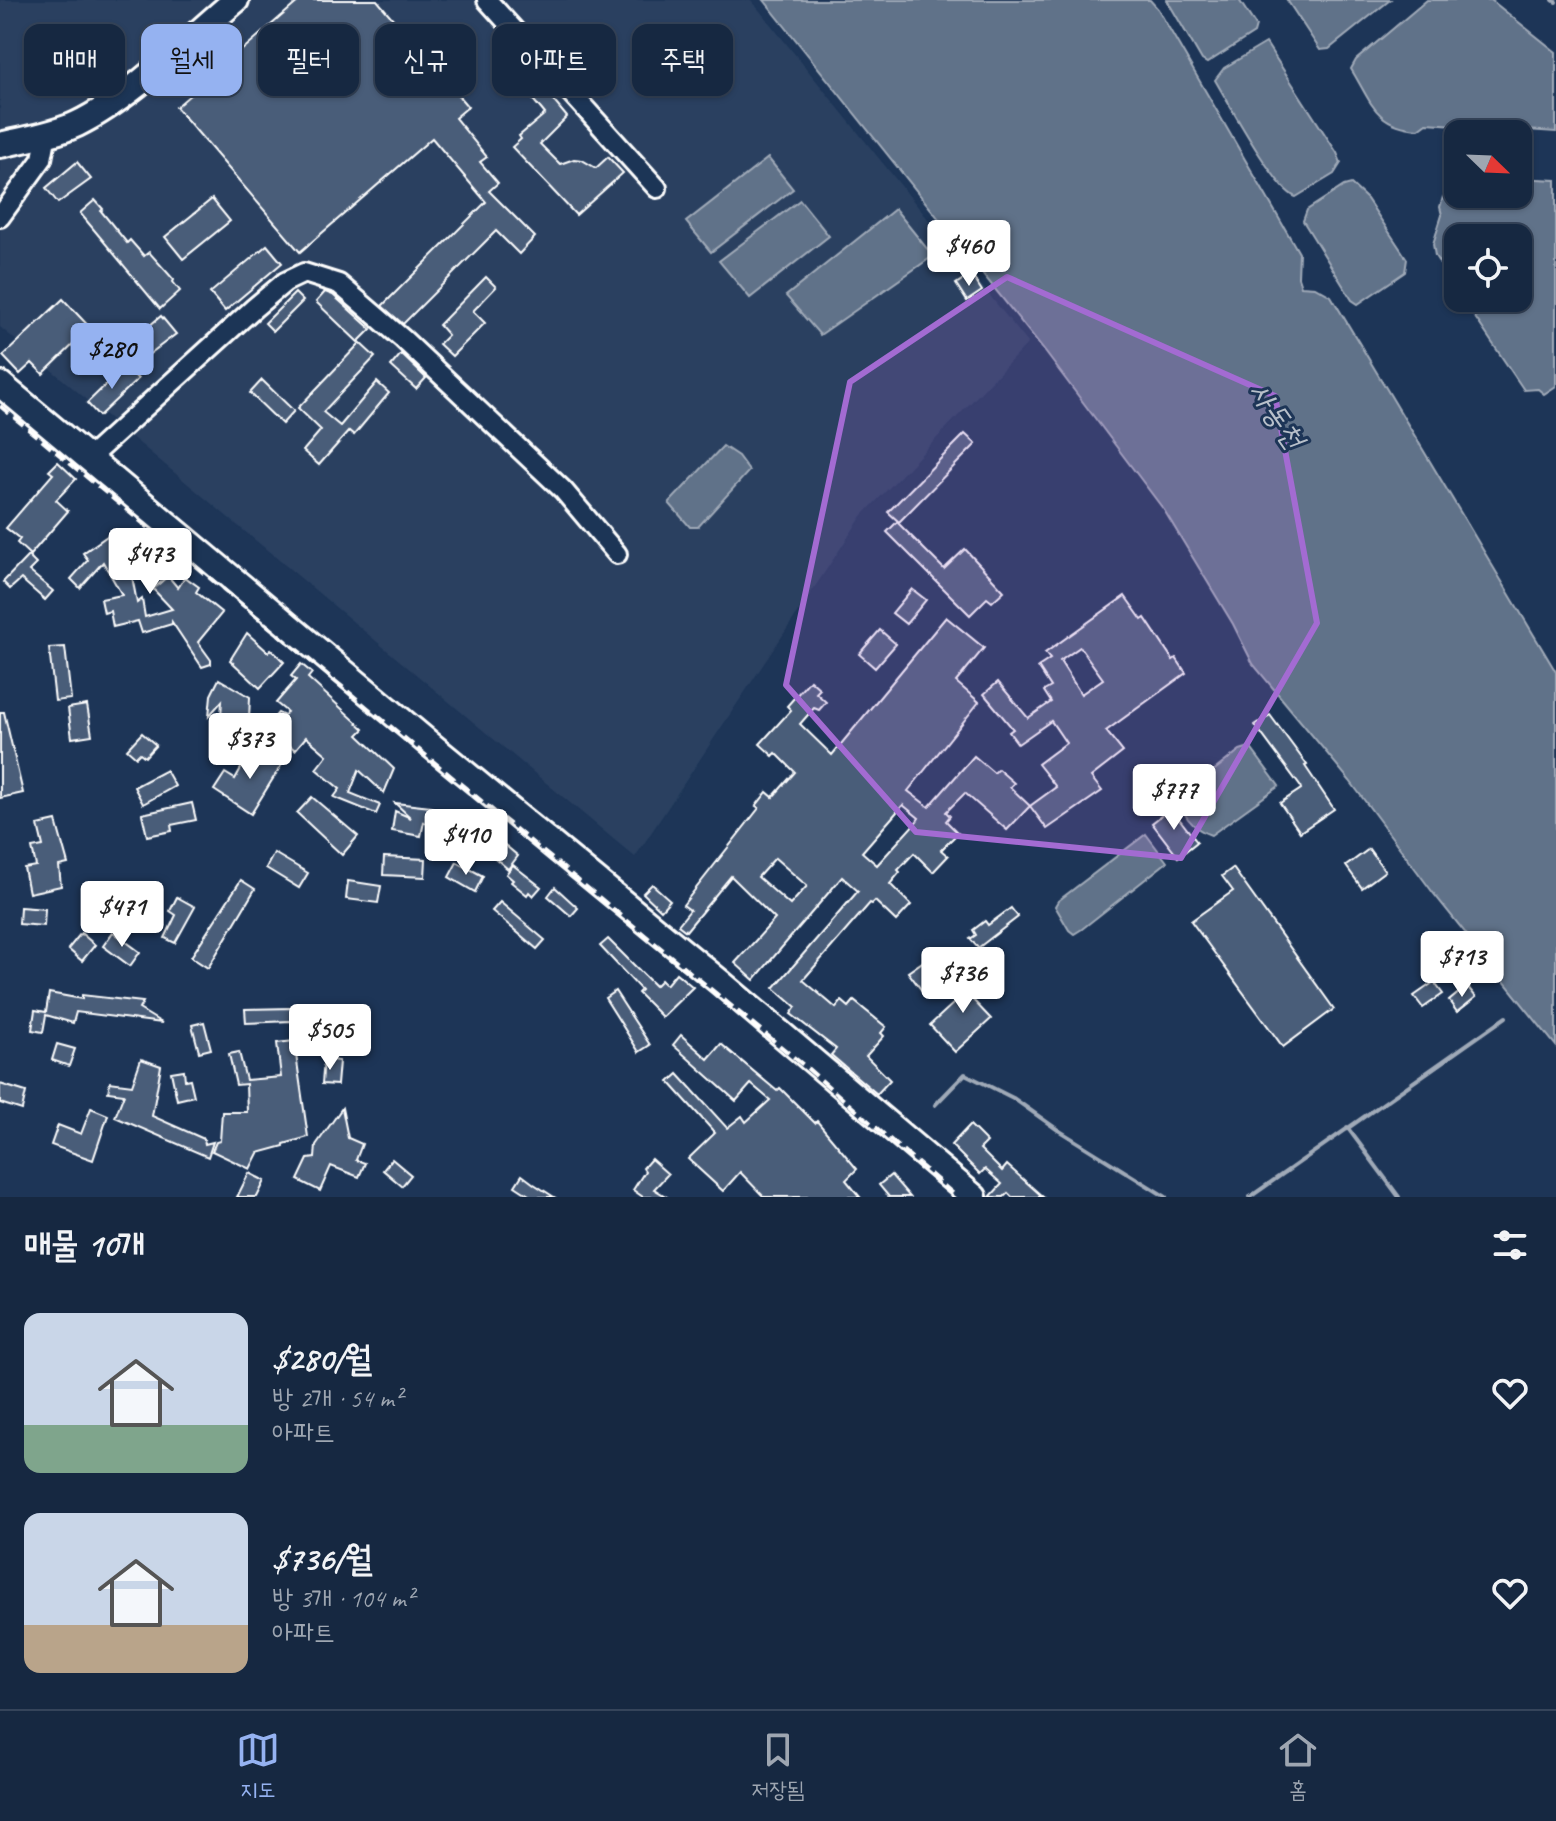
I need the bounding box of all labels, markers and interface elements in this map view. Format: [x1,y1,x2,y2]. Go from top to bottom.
chip: 매매 [24,24,125,96]
chip: 월세 [141,24,242,96]
chip: 필터 [258,24,359,96]
chip: 신규 [375,24,476,96]
chip: 아파트 [492,24,616,96]
chip: 주택 [632,24,733,96]
north arrow [1444,120,1532,208]
map controls [1444,120,1532,312]
pin: $460 [922,220,1016,288]
button: locate [1444,224,1532,312]
text: $460 [945,229,993,262]
pin: $280 [65,323,159,391]
text: $280 [89,332,135,365]
water label: 사동천 [1241,374,1315,458]
pin: $473 [103,528,197,596]
text: $473 [127,537,173,570]
pin: $373 [203,713,297,781]
text: $373 [227,722,273,755]
pin: $777 [1127,764,1221,832]
text: $777 [1151,773,1197,806]
pin: $410 [419,809,513,877]
text: $410 [443,818,489,851]
pin: $471 [75,881,169,949]
text: $471 [99,890,145,923]
pin: $713 [1415,931,1509,999]
text: $713 [1439,940,1485,973]
pin: $736 [916,947,1010,1015]
text: $736 [939,956,987,989]
pin: $505 [283,1004,377,1072]
text: $505 [307,1013,353,1046]
text: 매물 10개 [24,1223,145,1266]
icon: filters [1488,1223,1532,1267]
text: $280/월 [272,1337,372,1380]
icon: home [88,1345,184,1441]
icon: heart [1488,1371,1532,1415]
text: 방 2개 · 54 m² [272,1382,402,1415]
text: 아파트 [272,1416,335,1449]
text: $736/월 [272,1537,372,1580]
icon: home [88,1545,184,1641]
icon: heart [1488,1571,1532,1615]
text: 방 3개 · 104 m² [272,1582,414,1615]
text: 아파트 [272,1616,335,1649]
tab: 지도 [236,1728,280,1804]
tab: 저장됨 [751,1728,805,1804]
tab: 홈 [1276,1728,1320,1804]

